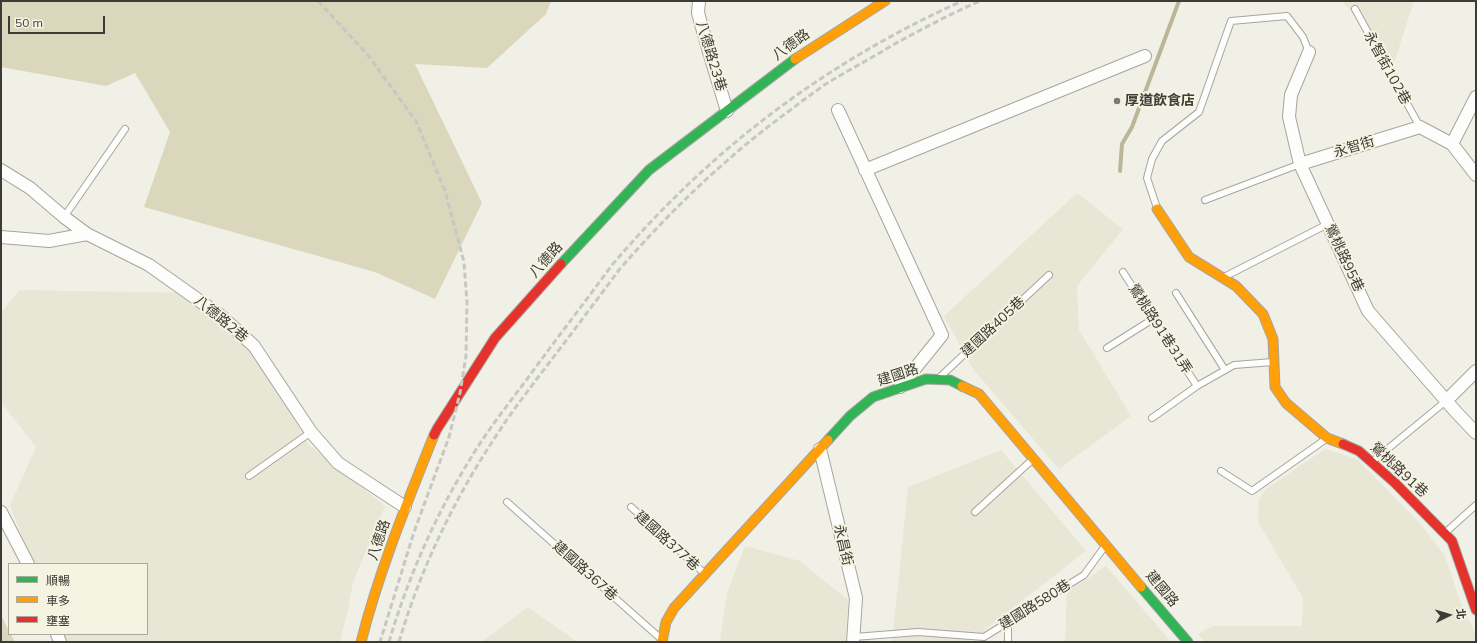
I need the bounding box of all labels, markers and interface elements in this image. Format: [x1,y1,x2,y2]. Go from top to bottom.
scale bar [10,8,107,34]
text: 50 m [15,15,43,30]
street label: 八德路23巷 [692,19,730,93]
street label: 八德路 [769,26,813,64]
street label: 永智街102巷 [1360,28,1414,108]
place label: 厚道飲食店 [1125,93,1195,109]
marker: 厚道飲食店 [1112,96,1122,106]
street label: 永智街 [1331,133,1377,161]
street label: 鶯桃路95巷 [1321,221,1367,295]
street label: 八德路 [526,239,566,281]
street label: 鶯桃路91巷31弄 [1125,281,1195,377]
street label: 八德路2巷 [191,292,251,346]
street label: 建國路405巷 [958,293,1028,361]
street label: 建國路 [875,361,921,389]
street label: 鶯桃路91巷 [1367,439,1431,501]
street label: 建國路377巷 [631,508,703,574]
street label: 八德路 [364,517,394,563]
street label: 永昌街 [830,523,856,567]
street label: 建國路367巷 [549,538,621,604]
legend [8,563,148,635]
street label: 建國路 [1142,568,1182,610]
text: 順暢 [46,573,70,588]
street label: 建國路580巷 [996,576,1074,634]
text: 車多 [46,593,70,608]
north arrow [1429,595,1469,635]
text: 北 [1454,608,1468,620]
text: 壅塞 [46,613,70,628]

